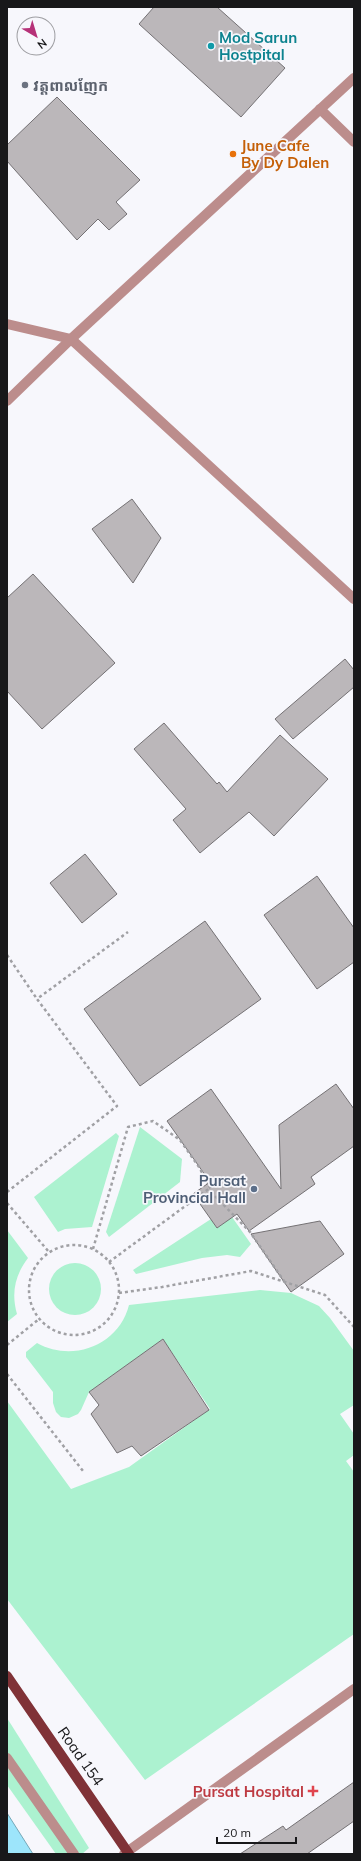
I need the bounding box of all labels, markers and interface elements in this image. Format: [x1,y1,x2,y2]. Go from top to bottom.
north arrow [16,16,56,56]
place label: Mod Sarun Hostpital [219,28,297,64]
text: N [35,36,50,52]
marker: Mod Sarun Hostpital [206,41,216,51]
place label: វត្តពាលញែក [33,76,108,95]
marker: វត្តពាលញែក [20,80,30,90]
place label: June Cafe By Dy Dalen [241,136,329,172]
marker: June Cafe By Dy Dalen [228,149,238,159]
place label: Pursat Provincial Hall [143,1171,246,1207]
marker: Pursat Provincial Hall [249,1184,259,1194]
street label: Road 154 [54,1723,108,1789]
place label: Pursat Hospital [193,1782,304,1801]
marker: Pursat Hospital [307,1785,319,1797]
scale bar [217,1819,296,1845]
text: 20 m [223,1825,251,1840]

